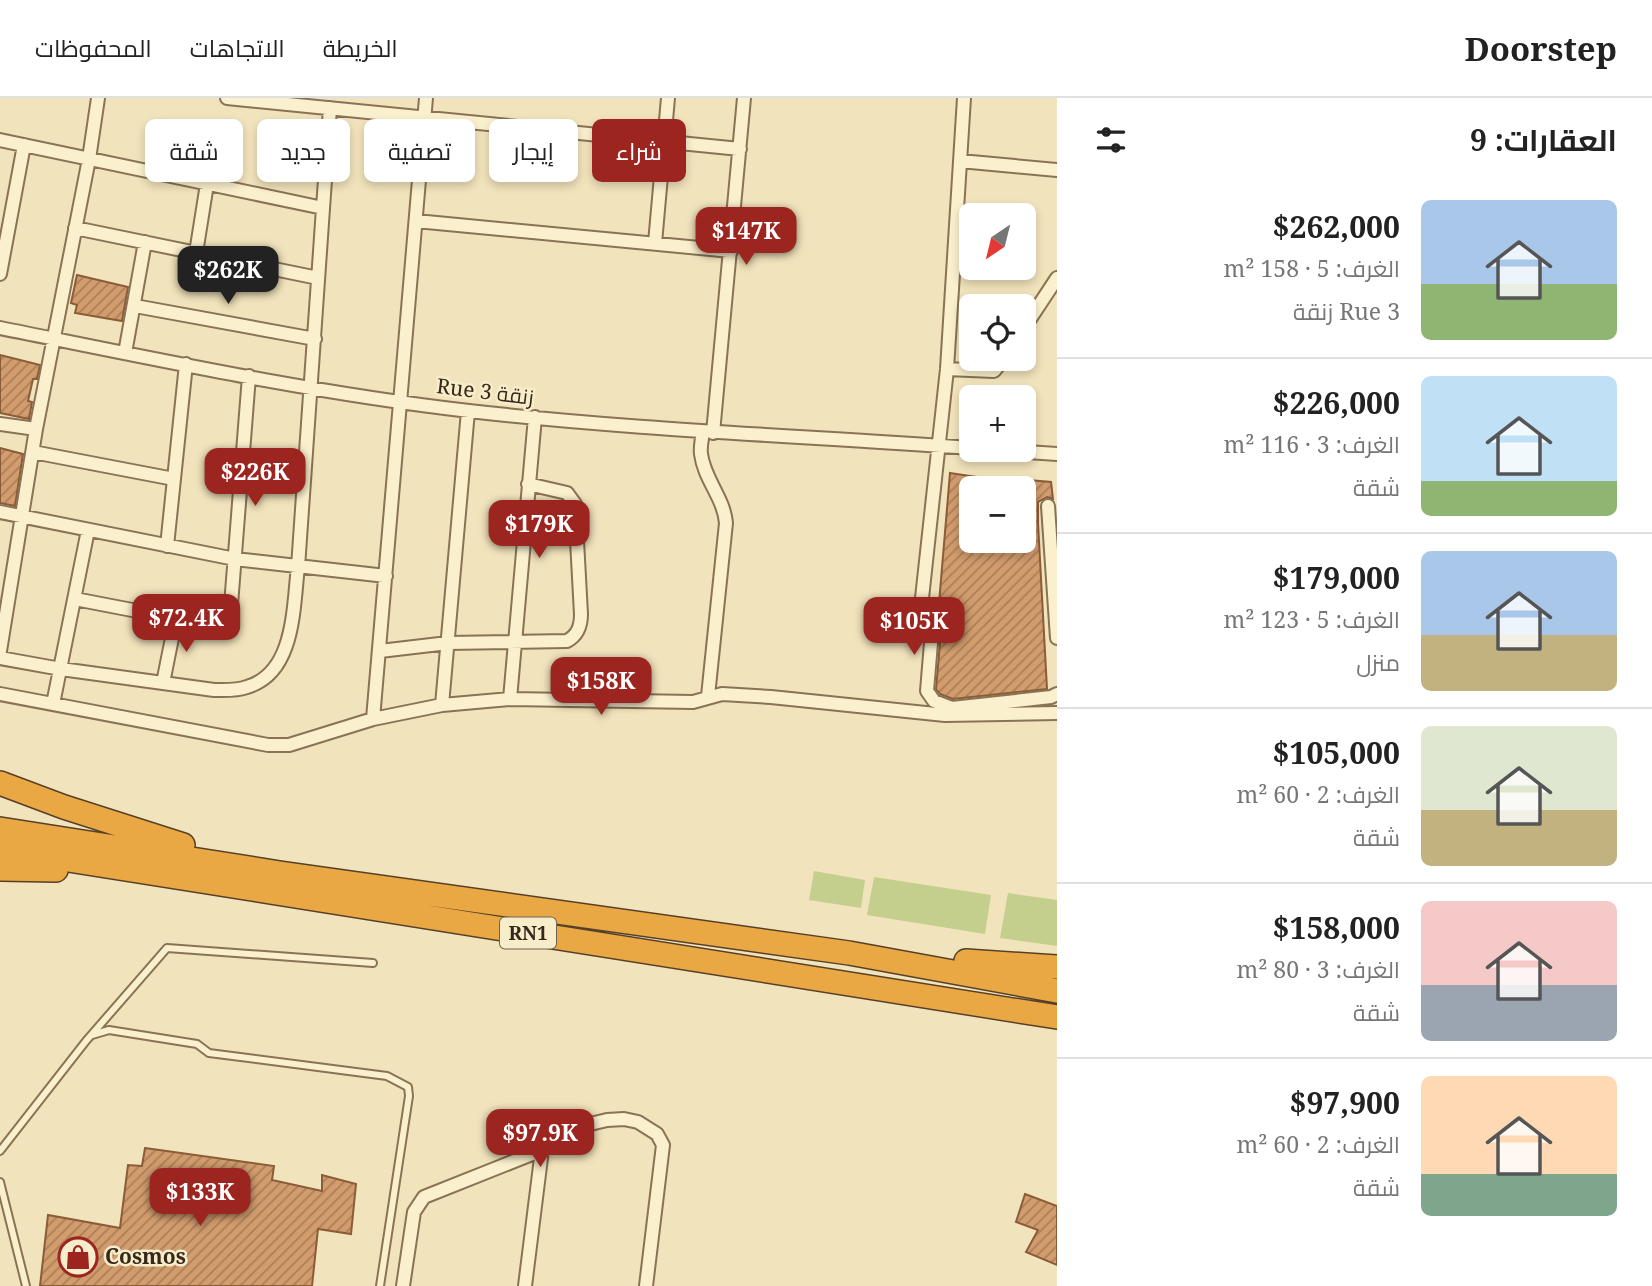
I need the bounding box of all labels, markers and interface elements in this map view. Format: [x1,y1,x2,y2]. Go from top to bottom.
text: Doorstep [1465,26,1617,71]
text: المحفوظات [35,31,152,64]
text: الاتجاهات [190,31,285,64]
text: الخريطة [323,31,398,64]
chip: شقة [145,119,243,182]
chip: جديد [257,119,350,182]
chip: تصفية [364,119,475,182]
chip: إيجار [489,119,578,182]
chip: شراء [592,119,686,182]
text: العقارات: 9 [1470,119,1617,160]
icon: filters [1092,121,1130,159]
north arrow [959,203,1036,280]
map controls [959,203,1036,553]
text: $262,000 [1273,206,1400,247]
pin: $147K [697,208,795,267]
text: $147K [712,214,780,246]
icon: home [1477,228,1561,312]
pin: $262K [179,246,277,306]
text: الغرف: 5 · 158 m² [1224,252,1400,284]
text: $262K [194,253,262,285]
button: locate [959,294,1036,371]
text: Rue 3 زنقة [1293,295,1400,327]
street label: Rue 3 زنقة [435,371,535,411]
text: $226,000 [1273,382,1400,423]
button: + [959,385,1036,462]
icon: home [1477,404,1561,488]
text: الغرف: 3 · 116 m² [1224,428,1400,460]
pin: $226K [206,448,304,508]
text: $226K [221,455,289,487]
text: شقة [1353,471,1400,503]
button: − [959,476,1036,553]
pin: $179K [490,500,588,560]
text: $179K [505,507,573,539]
text: $179,000 [1273,557,1400,598]
icon: home [1477,579,1561,663]
pin: $72.4K [129,594,243,654]
pin: $105K [865,598,963,657]
text: $72.4K [148,601,224,633]
text: الغرف: 5 · 123 m² [1224,603,1400,635]
text: $105K [880,604,948,636]
text: منزل [1356,646,1400,678]
pin: $158K [552,658,650,717]
text: $158K [567,664,635,696]
text: $105,000 [1273,732,1400,773]
icon: home [1477,754,1561,838]
text: الغرف: 2 · 60 m² [1236,778,1400,810]
text: شقة [1353,821,1400,853]
text: $158,000 [1273,907,1400,948]
road number: RN1 [500,918,556,948]
icon: home [1477,929,1561,1013]
text: الغرف: 3 · 80 m² [1236,953,1400,985]
text: شقة [1353,996,1400,1028]
text: $97,900 [1289,1082,1400,1123]
icon: home [1477,1104,1561,1188]
pin: $97.9K [483,1110,597,1169]
text: $97.9K [502,1116,578,1148]
text: الغرف: 2 · 60 m² [1236,1128,1400,1160]
pin: $133K [151,1168,249,1228]
text: شقة [1353,1171,1400,1203]
text: $133K [166,1175,234,1207]
shop icon: Cosmos [57,1236,99,1278]
place label: Cosmos [105,1242,186,1270]

